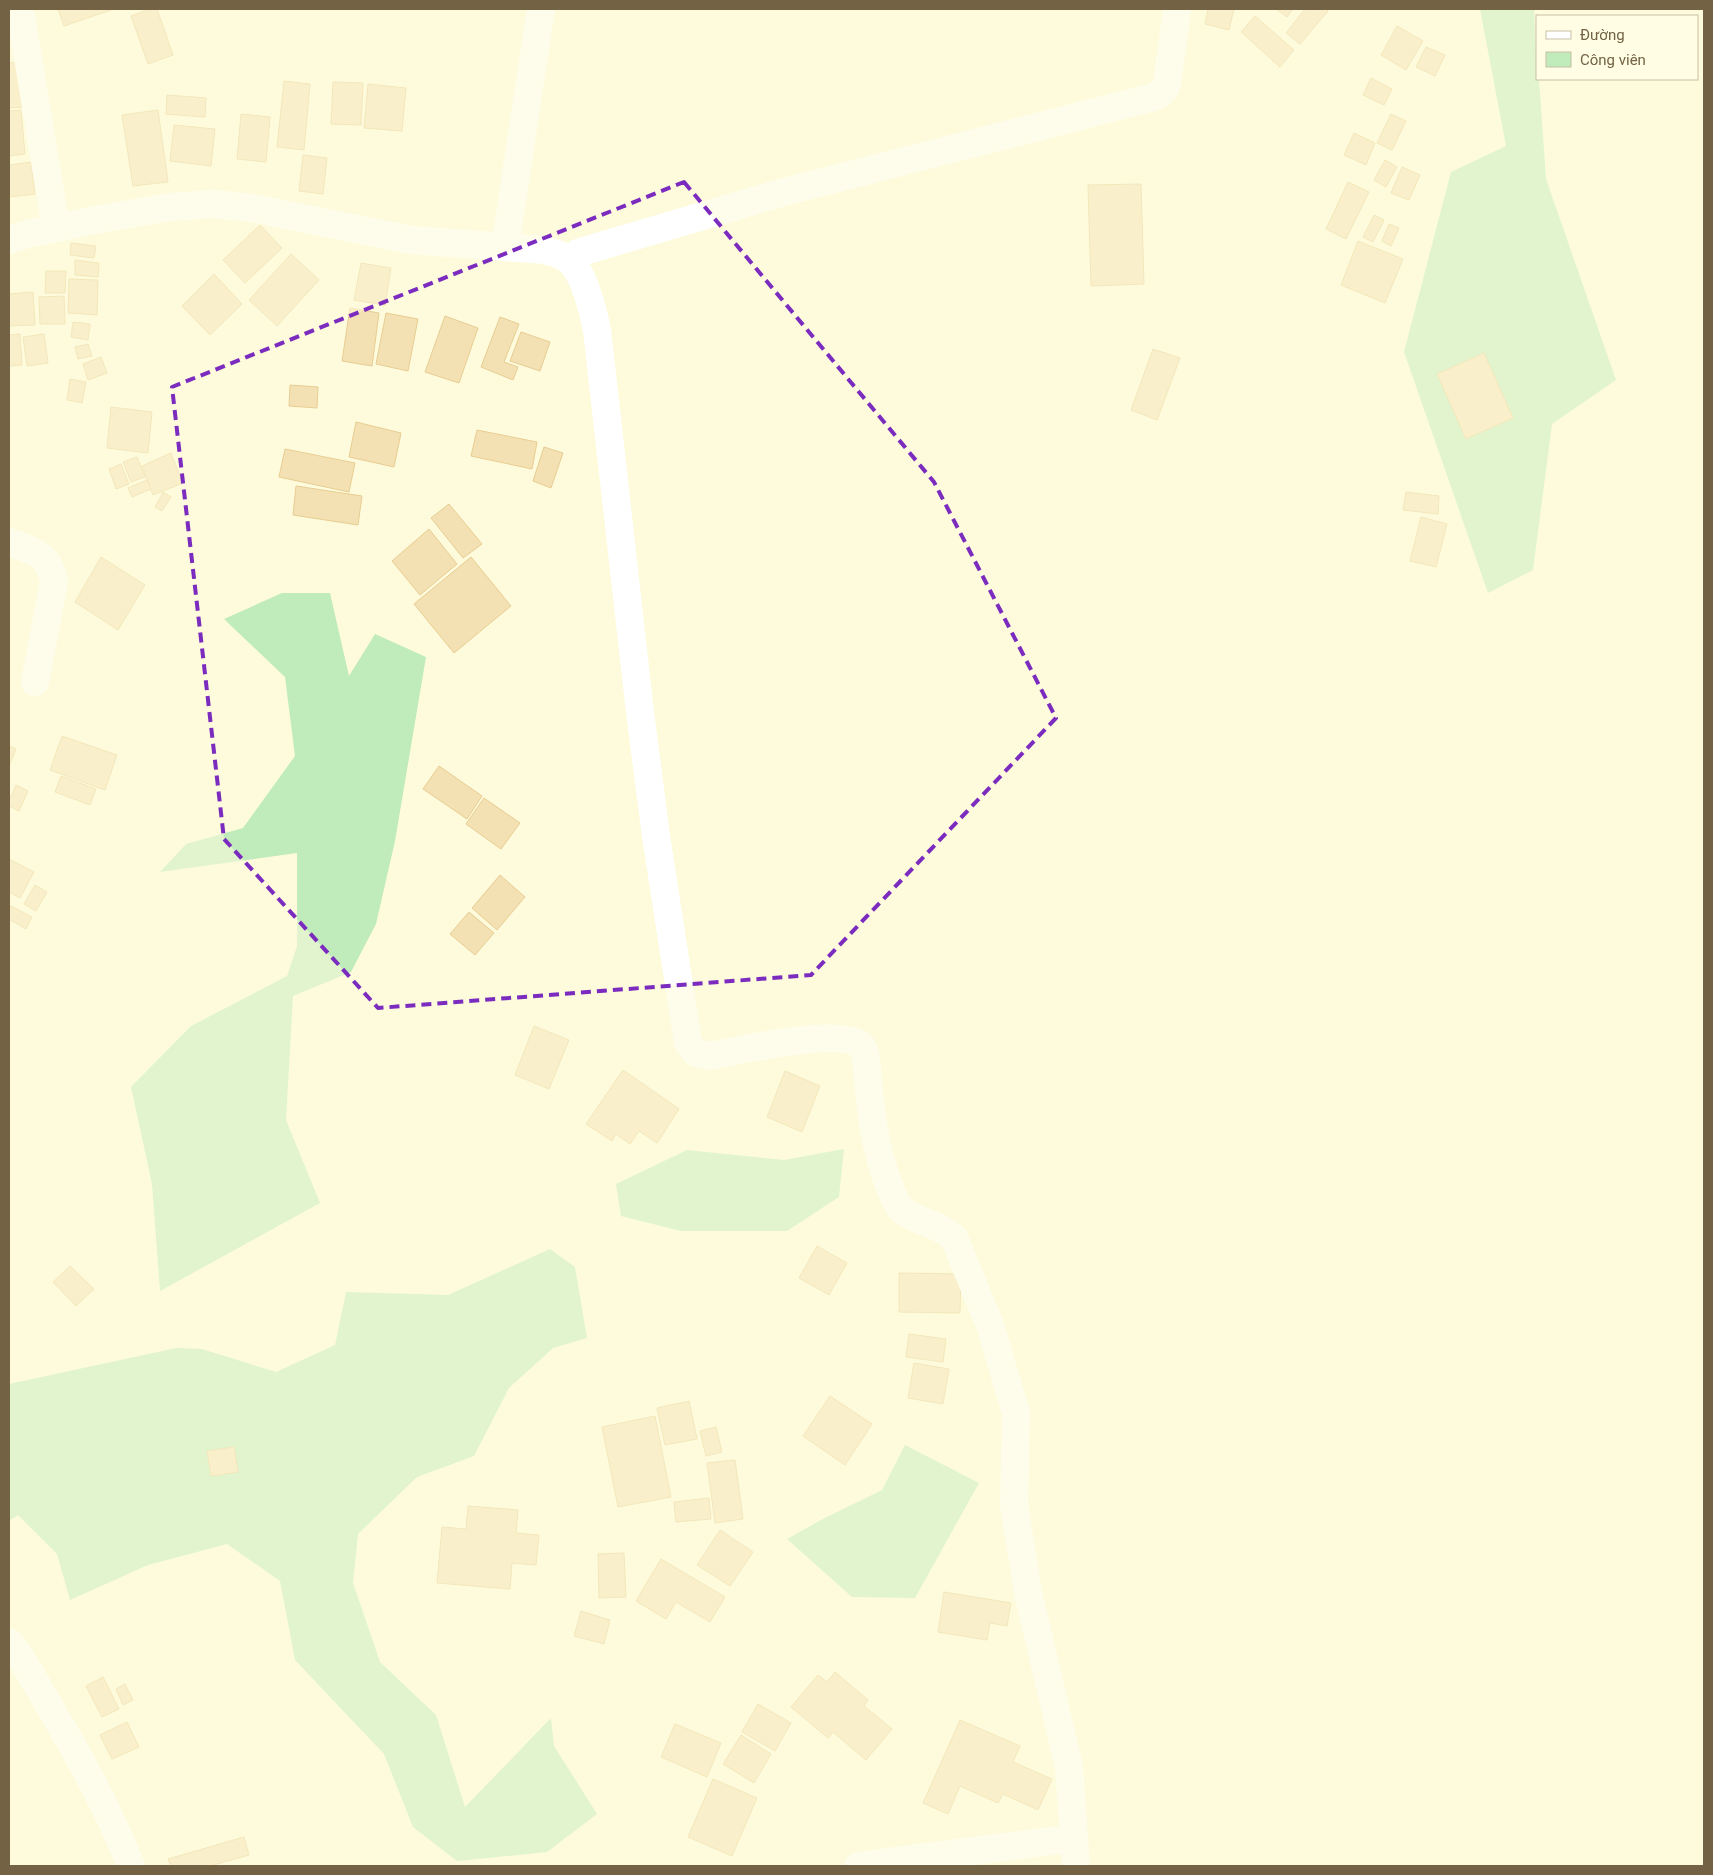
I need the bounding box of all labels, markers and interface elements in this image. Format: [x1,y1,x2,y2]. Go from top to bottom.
legend [1536,15,1698,80]
text: Đường [1580,26,1625,44]
text: Công viên [1580,51,1646,69]

